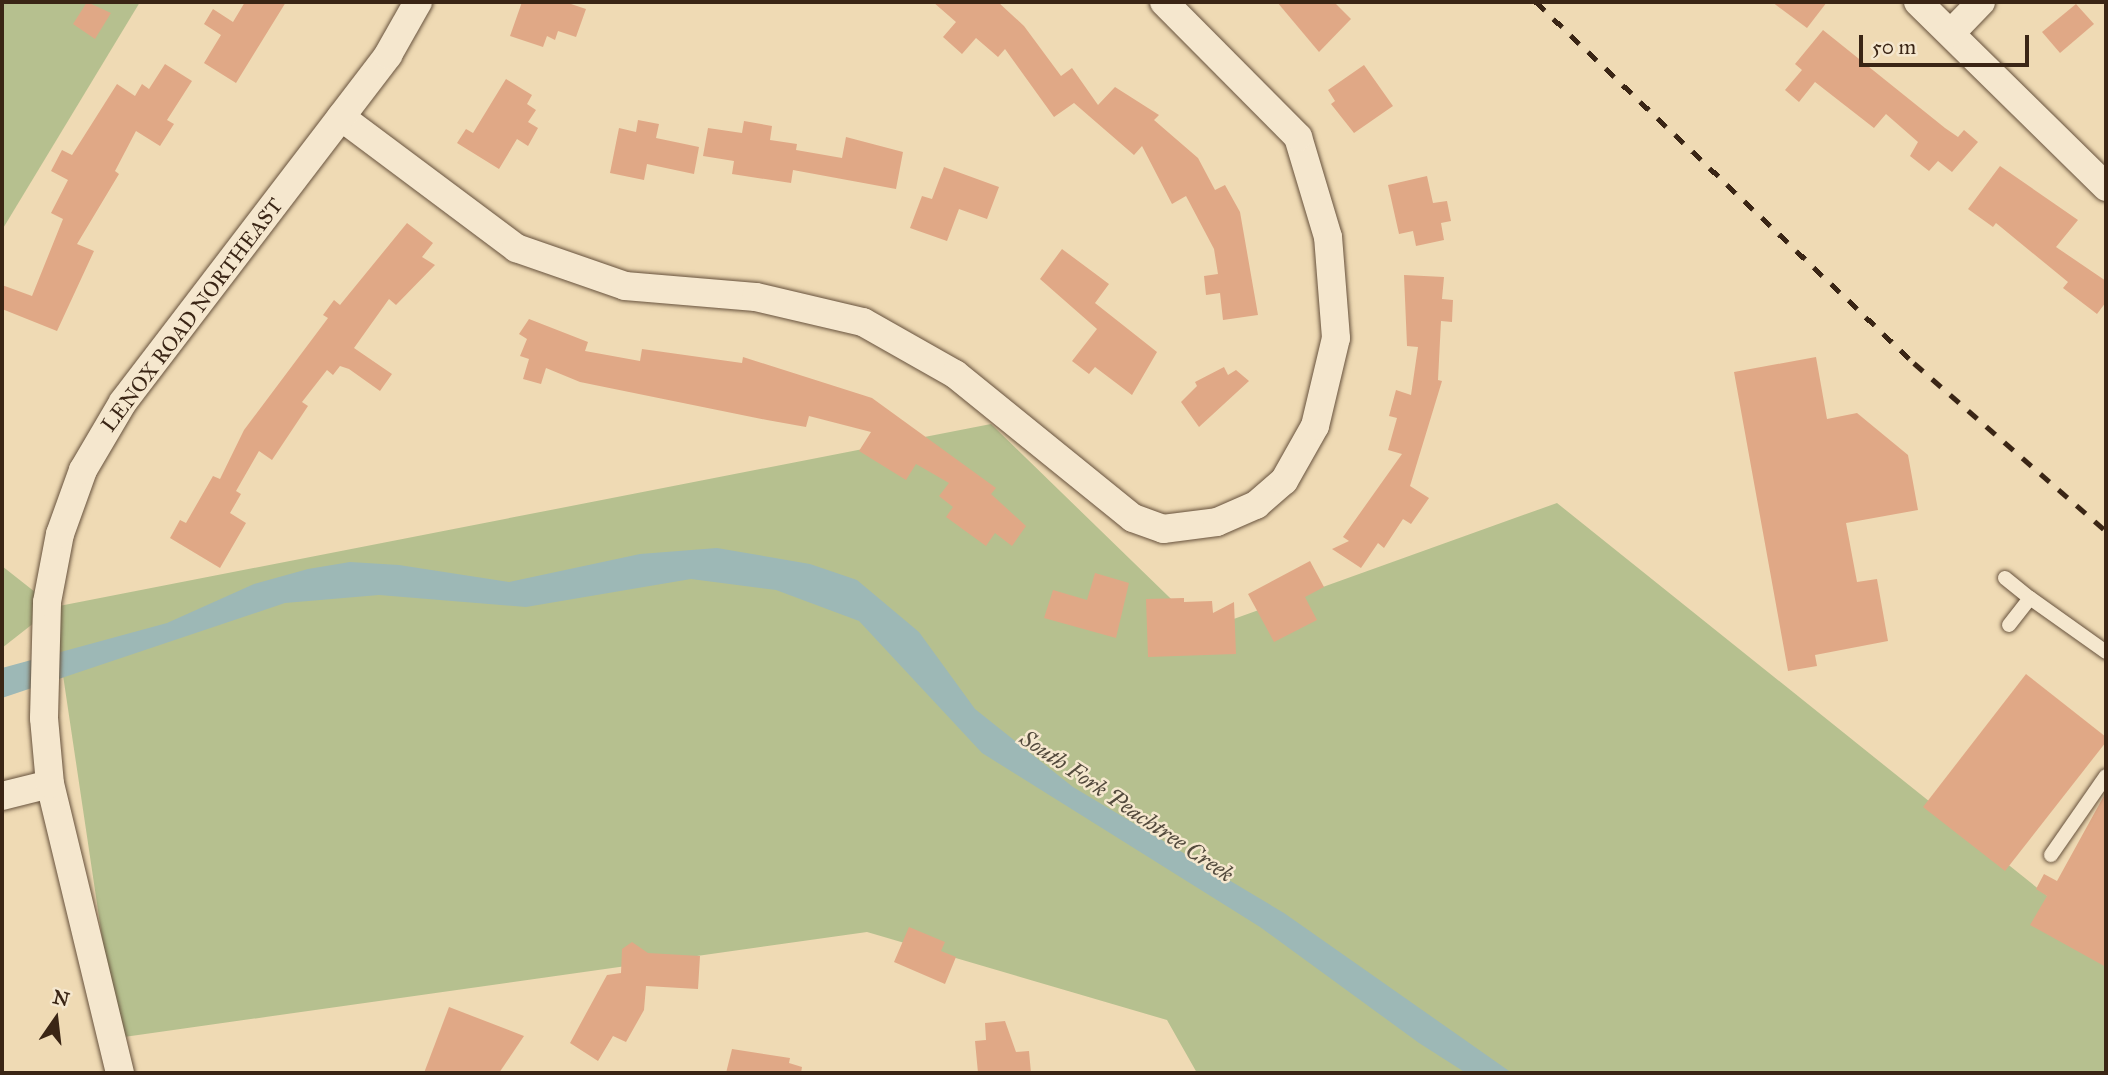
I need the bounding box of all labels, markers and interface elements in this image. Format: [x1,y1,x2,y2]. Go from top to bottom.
scale bar [1863,21,2033,65]
text: 50 m [1872,34,1916,60]
street label: LENOX ROAD NORTHEAST [96,193,288,437]
water label: South Fork Peachtree Creek [1015,724,1239,888]
north arrow [21,984,91,1054]
text: N [51,985,72,1011]

